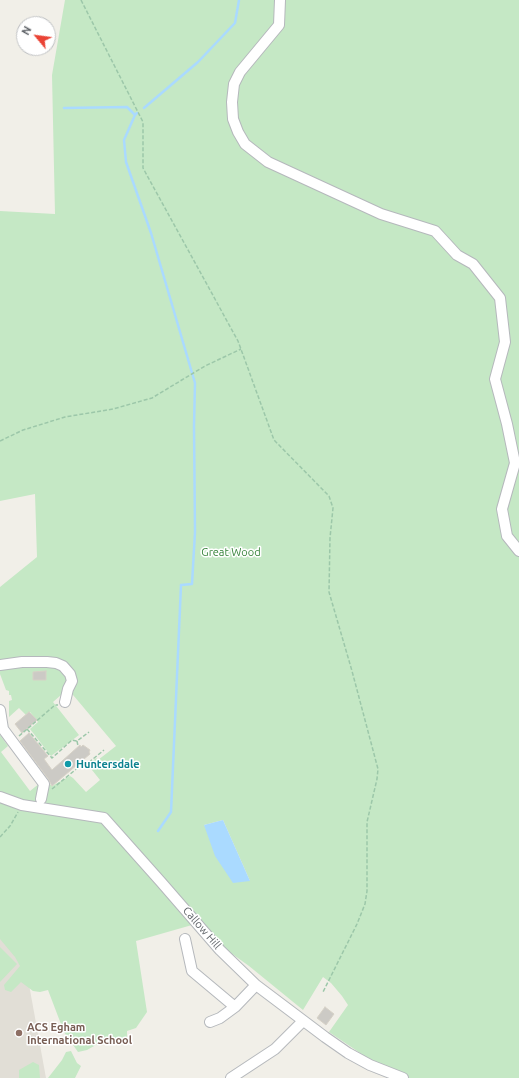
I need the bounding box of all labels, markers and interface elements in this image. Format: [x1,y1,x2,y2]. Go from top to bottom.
north arrow [16,16,56,56]
text: N [19,24,34,37]
park label: Great Wood [201,545,261,559]
place label: Huntersdale [76,757,140,771]
marker: Huntersdale [63,759,73,769]
street label: Callow Hill [180,904,224,952]
place label: ACS Egham International School [27,1020,132,1046]
marker: ACS Egham International School [14,1028,24,1038]

